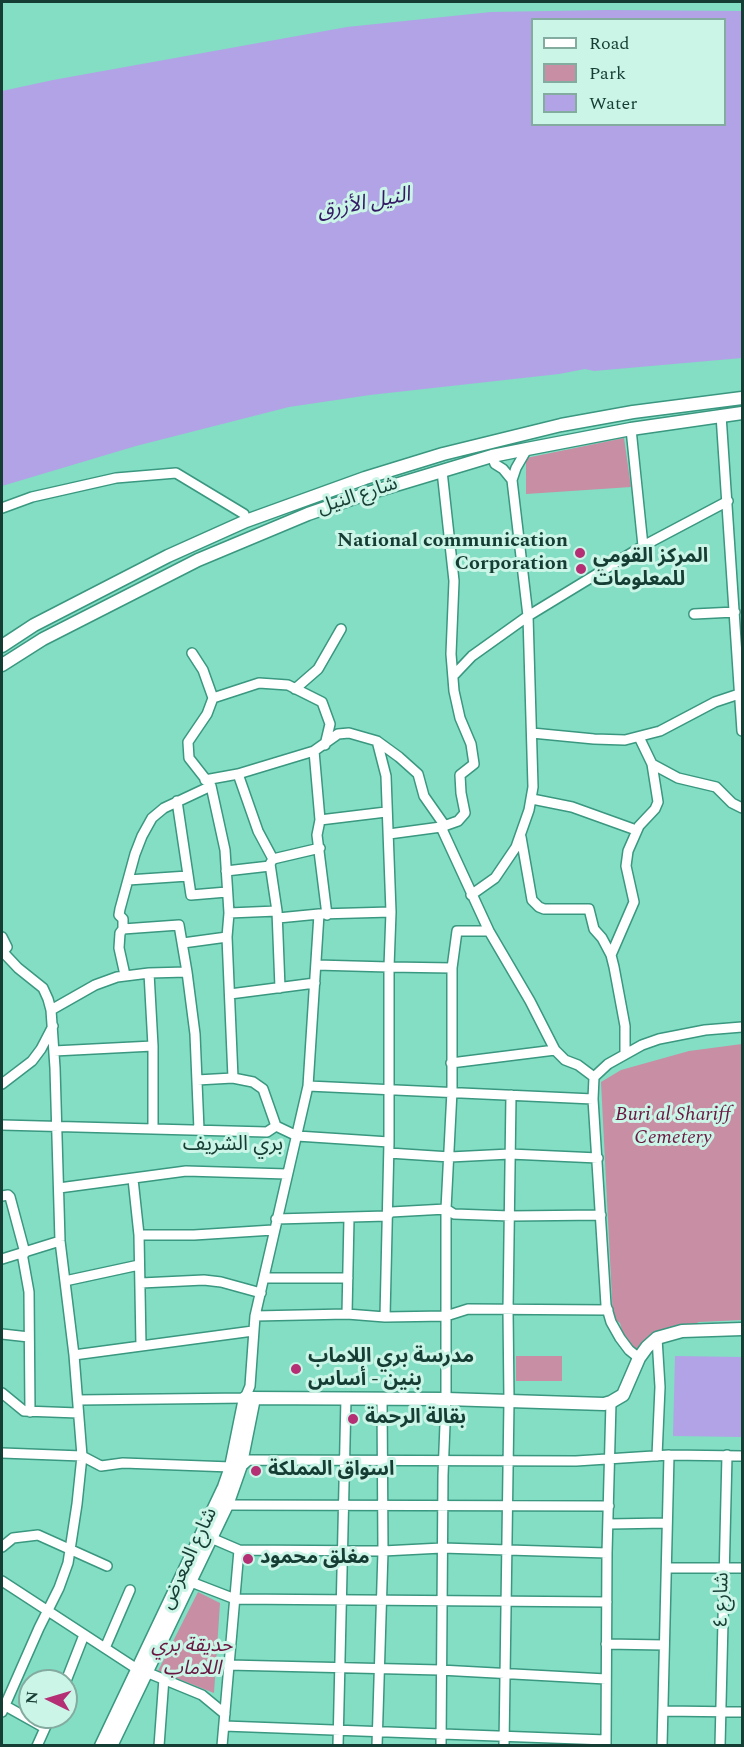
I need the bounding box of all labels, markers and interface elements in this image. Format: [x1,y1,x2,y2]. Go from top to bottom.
legend [531,18,726,126]
text: Road [589,30,630,57]
text: Park [589,60,626,87]
text: Water [589,90,637,117]
water label: النيل الأزرق [315,184,413,226]
street label: شارع النيل [315,473,401,521]
place label: National communication Corporation [337,530,568,577]
marker: National communication Corporation [573,546,587,560]
place label: المركز القومي للمعلومات [593,546,708,593]
marker: المركز القومي للمعلومات [574,562,588,576]
park label: Buri al Shariff Cemetery [615,1104,731,1151]
district label: بري الشريف [183,1133,283,1159]
place label: مدرسة بري اللاماب بنين - أساس [308,1346,474,1393]
marker: مدرسة بري اللاماب بنين - أساس [289,1362,303,1376]
place label: بقالة الرحمة [365,1407,466,1431]
marker: بقالة الرحمة [346,1412,360,1426]
place label: اسواق المملكة [268,1459,395,1483]
marker: اسواق المملكة [249,1464,263,1478]
street label: شارع المعرض [156,1504,224,1614]
place label: مغلق محمود [260,1547,370,1571]
marker: مغلق محمود [241,1552,255,1566]
street label: شارع ٤ [711,1572,735,1628]
park label: حديقة بري اللاماب [151,1635,233,1682]
north arrow [18,1669,78,1729]
text: N [20,1690,45,1705]

